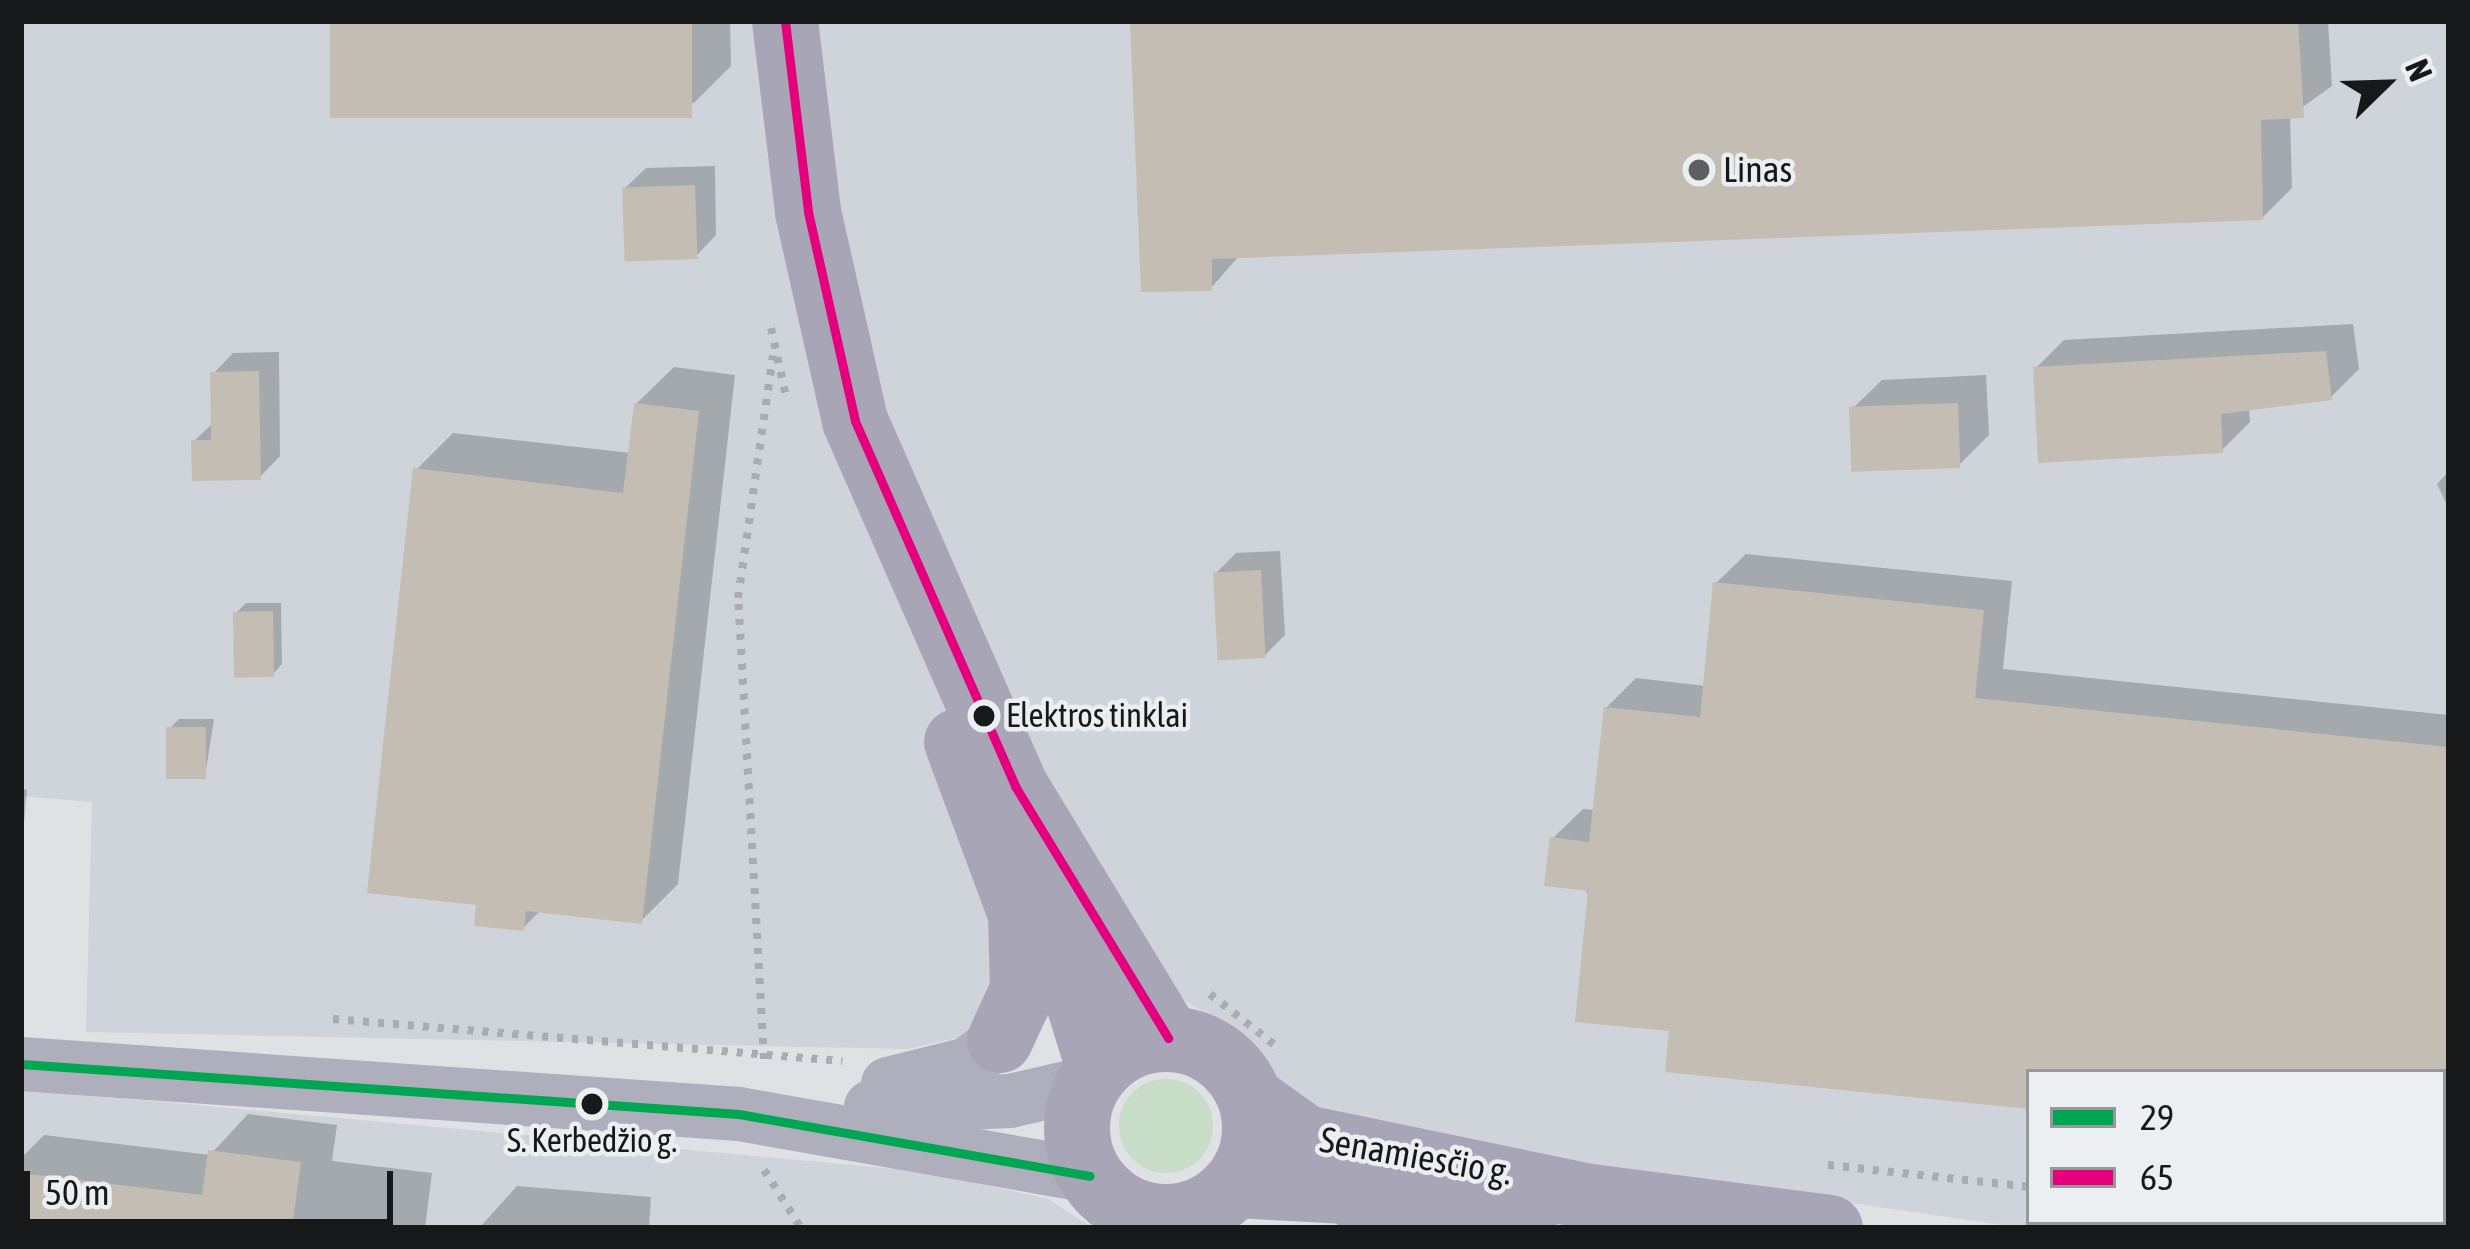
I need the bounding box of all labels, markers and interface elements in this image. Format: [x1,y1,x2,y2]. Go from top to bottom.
north arrow [2326,24,2446,144]
text: N [2398,54,2440,86]
place label: Linas [1723,148,1792,192]
marker: Linas [1686,157,1712,183]
place label: Elektros tinklai [1006,696,1188,736]
marker: Elektros tinklai [973,705,995,727]
legend [2026,1069,2446,1225]
marker: S. Kerbedžio g. [581,1093,603,1115]
text: 29 [2140,1096,2174,1138]
street label: Senamiesčio g. [1317,1118,1515,1194]
place label: S. Kerbedžio g. [507,1121,677,1161]
scale bar [30,1147,399,1221]
text: 65 [2140,1156,2174,1198]
text: 50 m [45,1171,110,1213]

